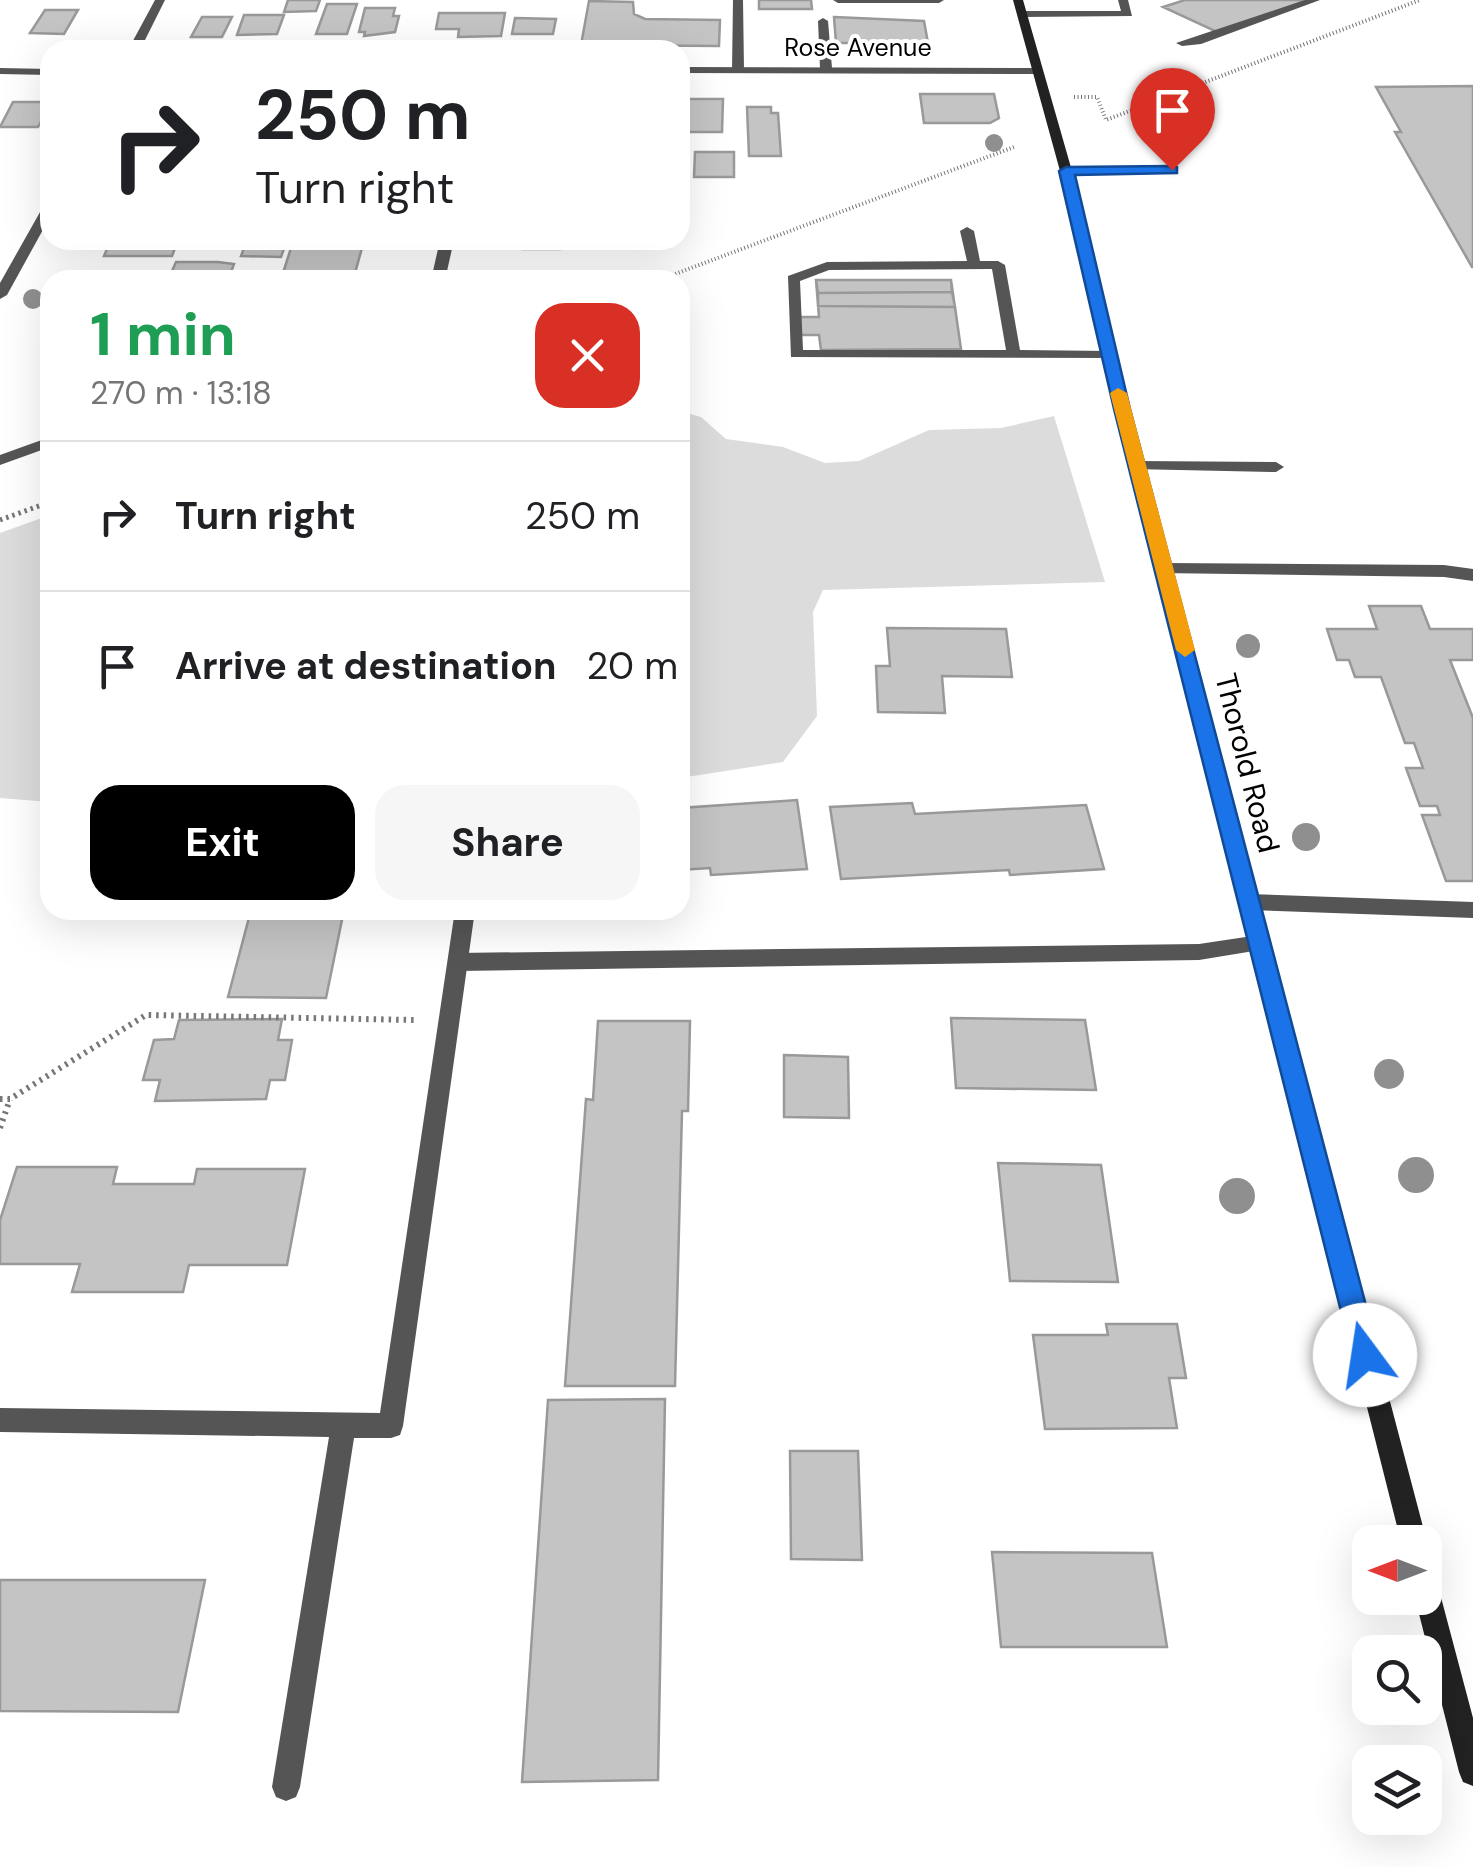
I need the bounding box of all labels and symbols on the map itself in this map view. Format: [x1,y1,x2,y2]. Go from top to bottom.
street label: Rose Avenue [784,31,932,64]
pin [1130,68,1215,171]
street label: Thorold Road [1206,669,1289,857]
position arrow [1313,1303,1417,1407]
north arrow [1352,1525,1442,1615]

